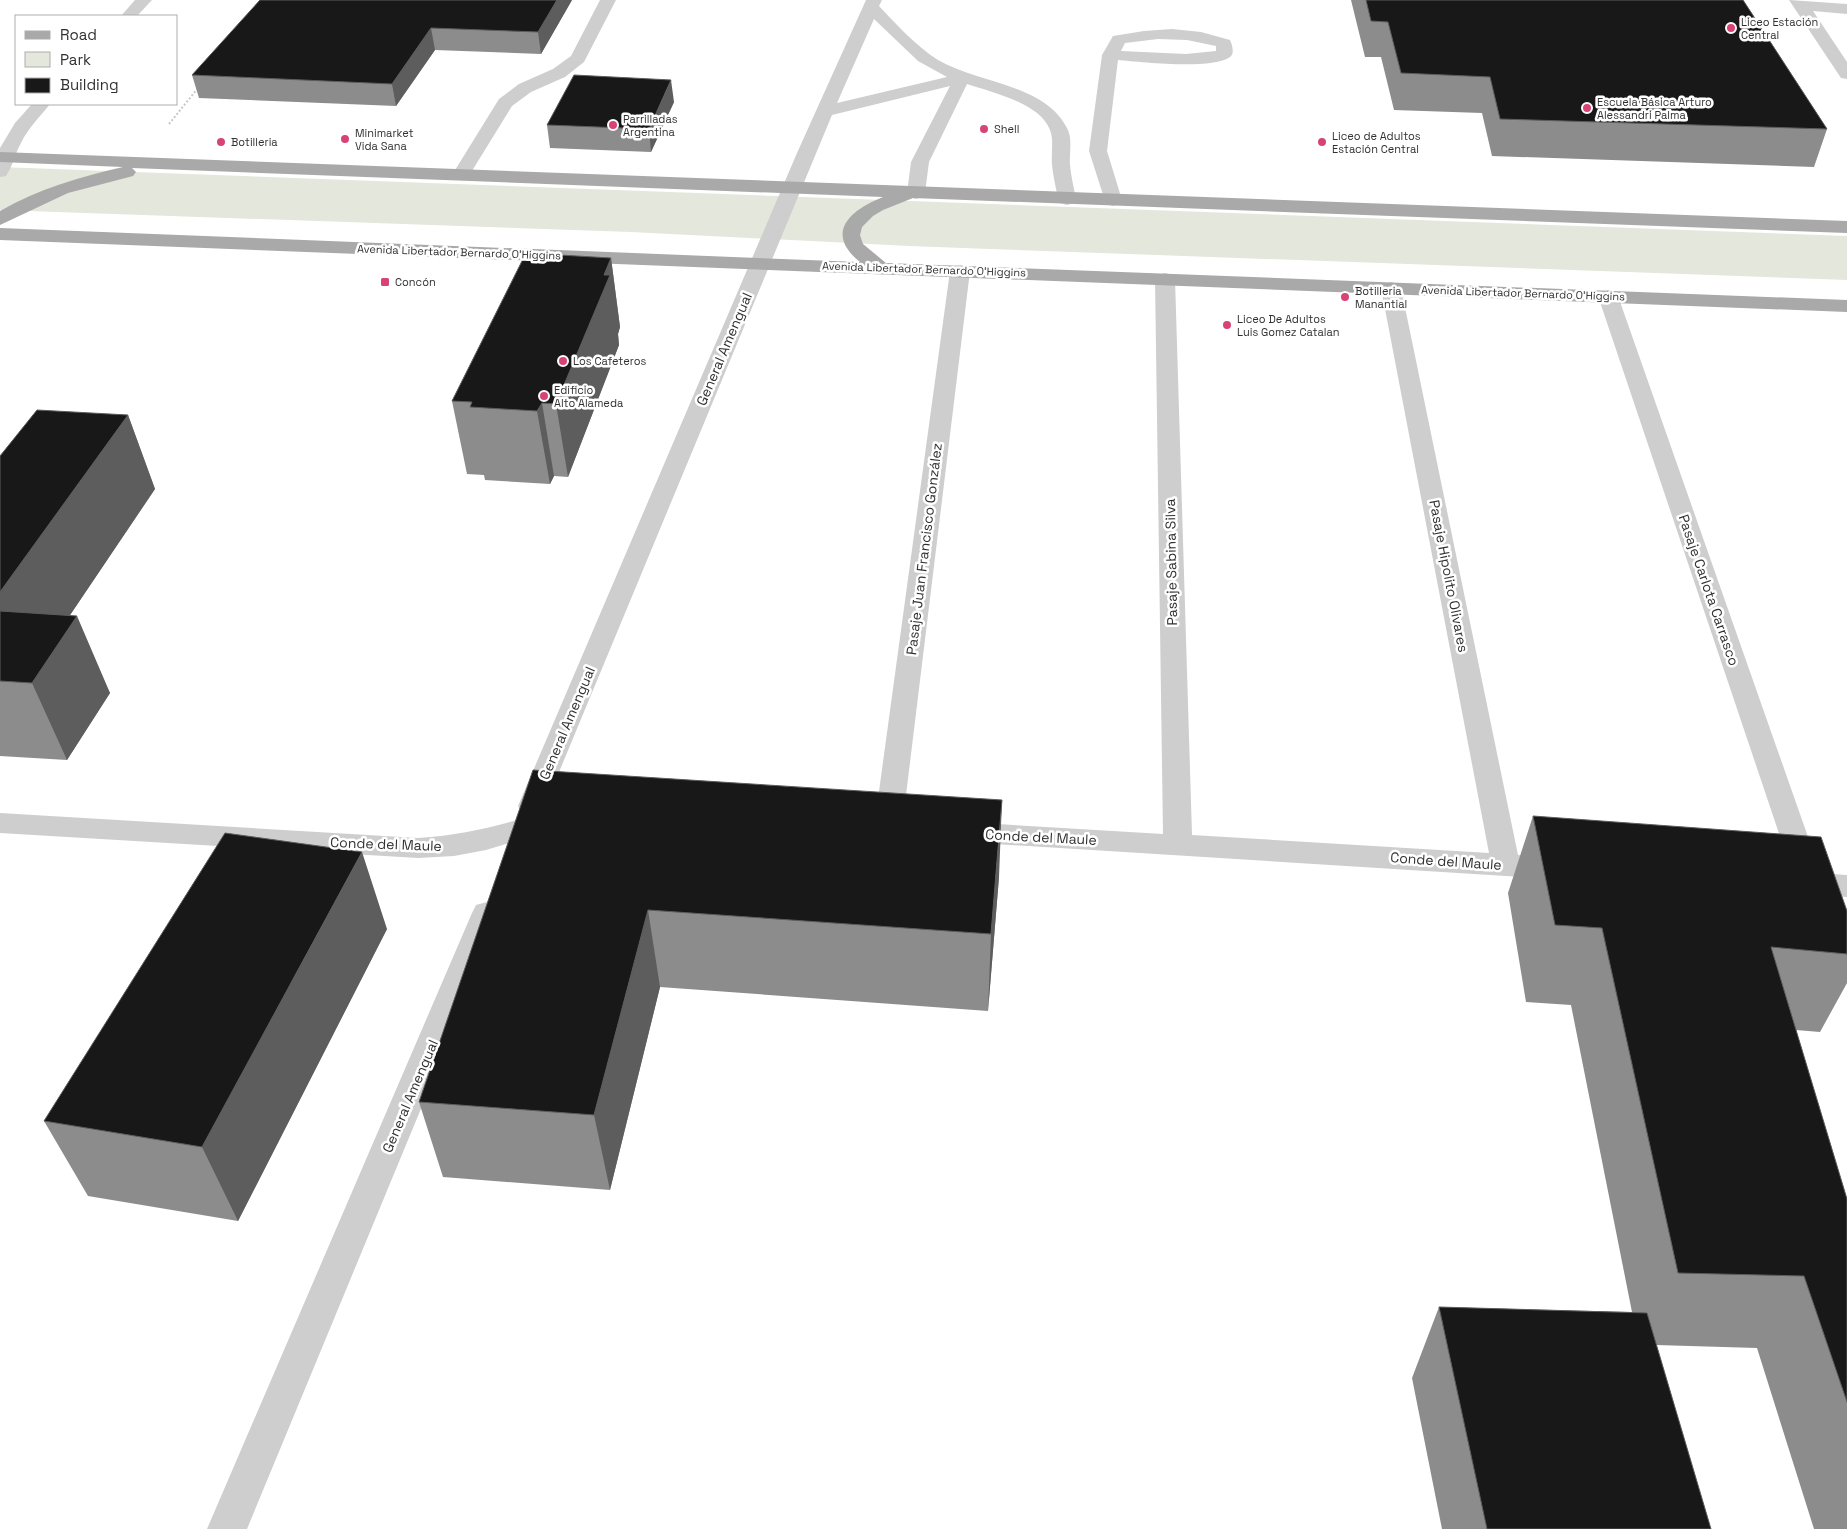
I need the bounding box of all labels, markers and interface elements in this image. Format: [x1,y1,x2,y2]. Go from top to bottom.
legend [15,15,178,105]
place label: Liceo Estación Central [1741,15,1818,42]
marker: Liceo Estación Central [1725,22,1737,34]
text: Road [60,25,97,44]
text: Park [60,50,91,69]
text: Building [60,75,119,94]
place label: Escuela Básica Arturo Alessandri Palma [1597,95,1712,122]
marker: Escuela Básica Arturo Alessandri Palma [1581,102,1593,114]
place label: Parrilladas Argentina [623,112,678,139]
marker: Parrilladas Argentina [607,119,619,131]
place label: Shell [994,122,1019,136]
marker: Shell [978,123,990,135]
place label: Minimarket Vida Sana [355,126,414,153]
place label: Liceo de Adultos Estación Central [1332,129,1421,156]
marker: Minimarket Vida Sana [339,133,351,145]
place label: Botilleria [231,135,278,149]
marker: Botilleria [215,136,227,148]
marker: Liceo de Adultos Estación Central [1316,136,1328,148]
street label: Avenida Libertador Bernardo O'Higgins [357,241,561,263]
street label: Avenida Libertador Bernardo O'Higgins [822,258,1026,280]
place label: Concón [395,275,436,289]
marker: Concón [379,276,391,288]
street label: Avenida Libertador Bernardo O'Higgins [1421,282,1625,304]
place label: Botilleria Manantial [1355,284,1407,311]
street label: General Amengual [692,290,756,408]
marker: Botilleria Manantial [1339,291,1351,303]
place label: Liceo De Adultos Luis Gomez Catalan [1237,312,1340,339]
marker: Liceo De Adultos Luis Gomez Catalan [1221,319,1233,331]
place label: Los Cafeteros [573,354,646,368]
marker: Los Cafeteros [557,355,569,367]
place label: Edificio Alto Alameda [554,383,624,410]
marker: Edificio Alto Alameda [538,390,550,402]
street label: Pasaje Juan Francisco González [902,442,946,656]
street label: Pasaje Sabina Silva [1161,498,1181,626]
street label: Pasaje Hipolito Olivares [1425,498,1473,654]
street label: Pasaje Carlota Carrasco [1675,512,1743,668]
street label: General Amengual [535,664,599,782]
street label: Conde del Maule [985,825,1097,849]
street label: Conde del Maule [330,833,442,855]
street label: Conde del Maule [1390,848,1502,874]
street label: General Amengual [378,1037,442,1155]

